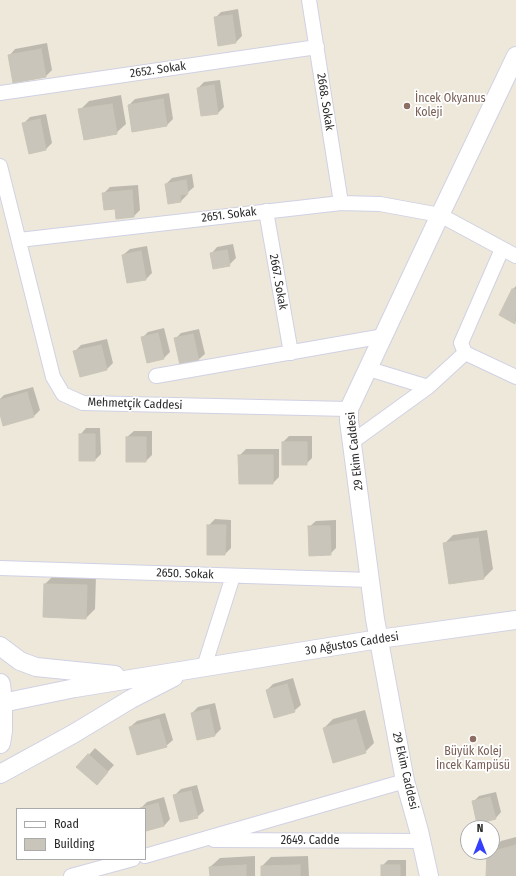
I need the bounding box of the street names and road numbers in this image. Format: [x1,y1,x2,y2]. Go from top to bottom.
street label: 2652. Sokak [129,59,187,81]
street label: 2668. Sokak [313,72,337,132]
street label: 2651. Sokak [201,204,257,226]
street label: 2667. Sokak [266,253,290,311]
street label: Mehmetçik Caddesi [87,395,183,413]
street label: 29 Ekim Caddesi [344,411,366,491]
street label: 2650. Sokak [156,566,214,582]
street label: 30 Ağustos Caddesi [304,629,400,659]
street label: 29 Ekim Caddesi [389,731,421,811]
street label: 2649. Cadde [281,834,339,848]

